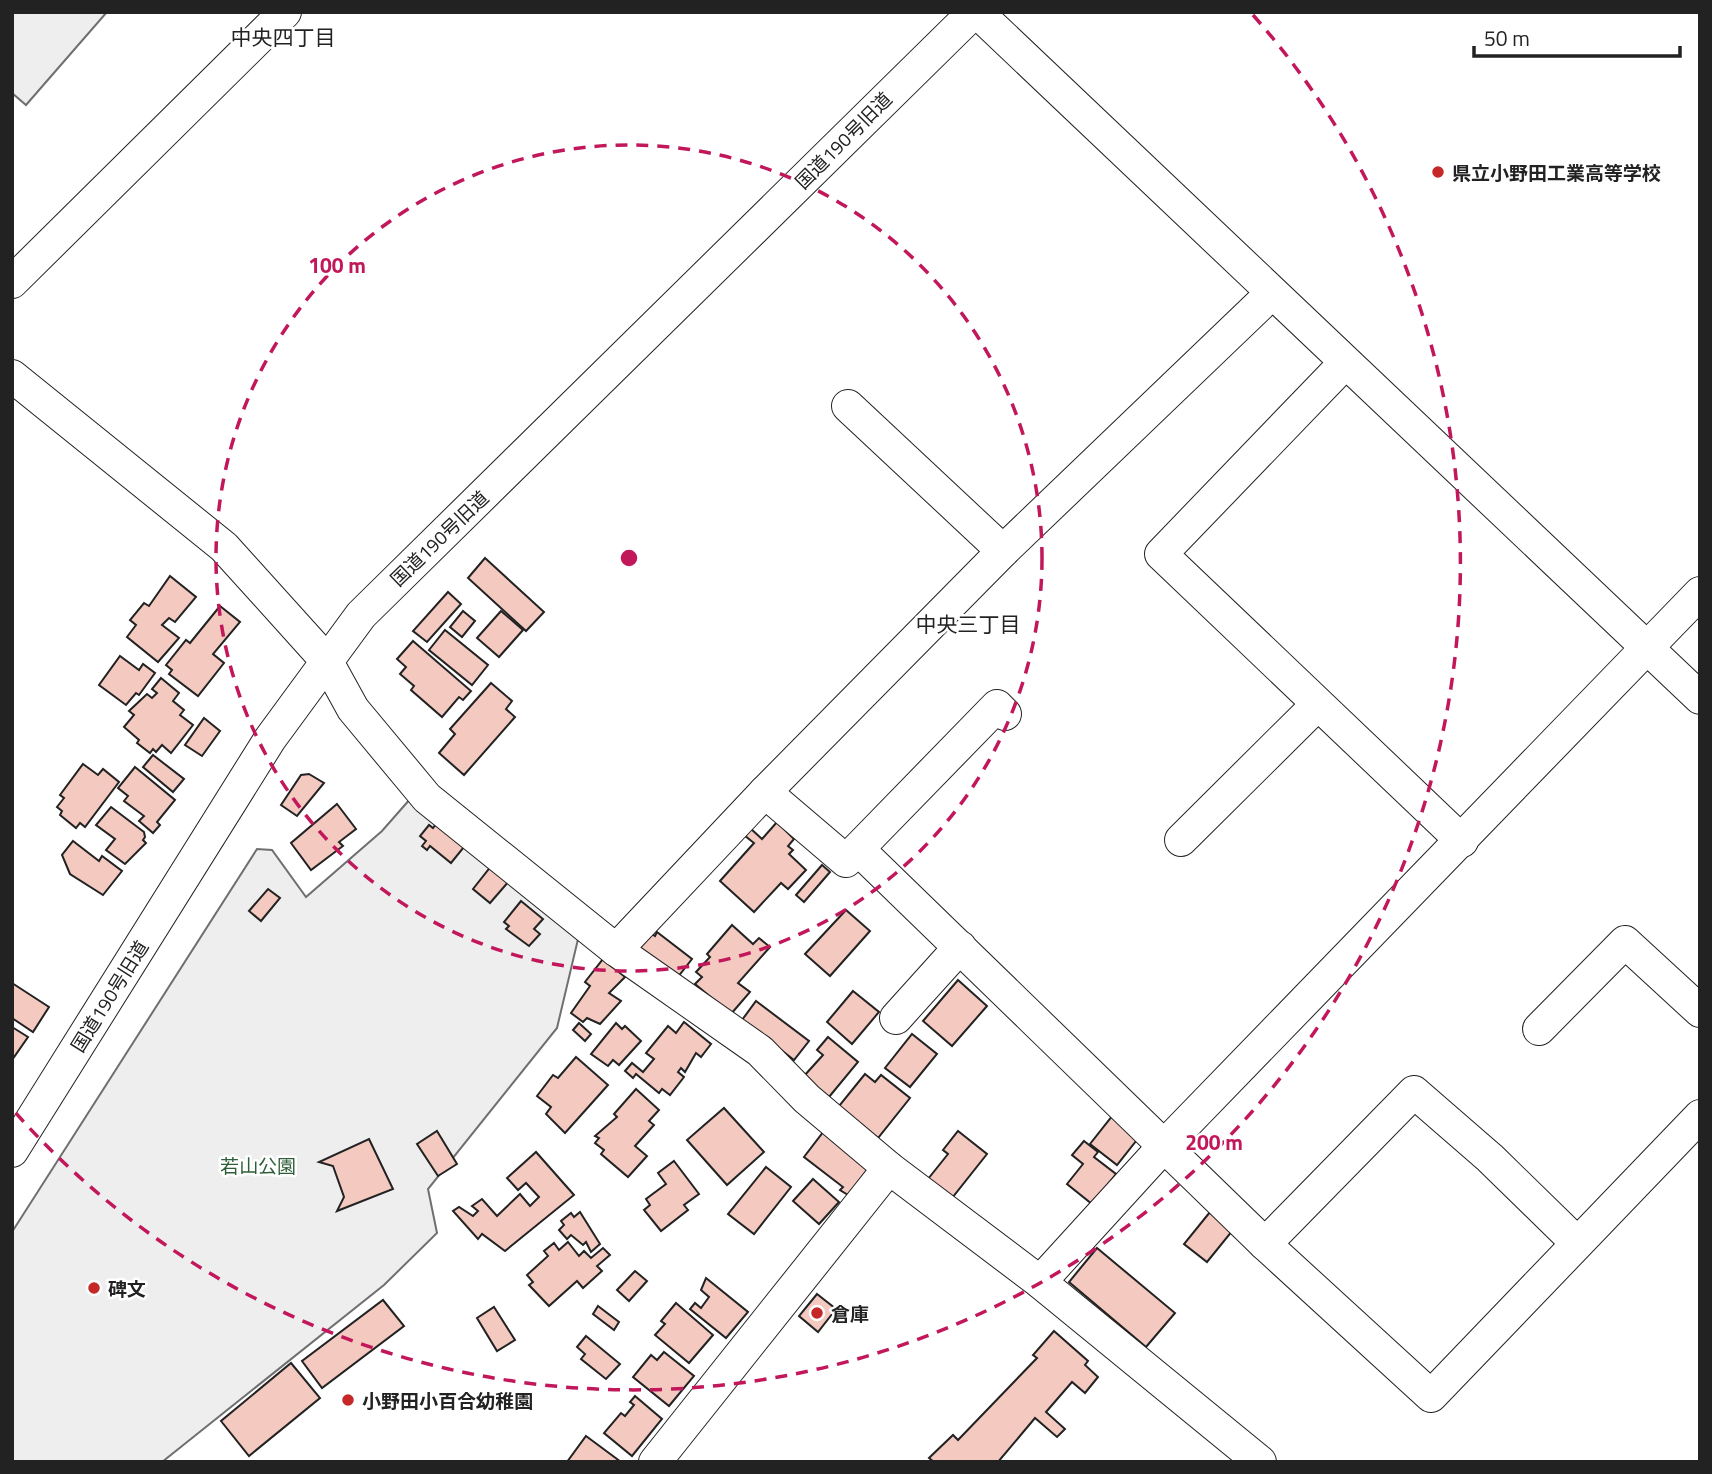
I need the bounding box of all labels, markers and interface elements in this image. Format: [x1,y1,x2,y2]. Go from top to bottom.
scale bar [1474,14,1680,58]
district label: 中央四丁目 [231,21,336,53]
text: 50 m [1484,22,1530,54]
street label: 国道190号旧道 [788,85,898,195]
place label: 県立小野田工業高等学校 [1452,158,1661,187]
marker: 県立小野田工業高等学校 [1430,164,1446,180]
text: 100 m [308,249,366,281]
street label: 国道190号旧道 [383,483,495,593]
centre of rings [617,546,641,570]
district label: 中央三丁目 [916,608,1021,640]
street label: 国道190号旧道 [63,934,155,1058]
text: 200 m [1185,1126,1243,1158]
park label: 若山公園 [220,1151,296,1180]
place label: 碑文 [108,1274,146,1303]
marker: 碑文 [86,1280,102,1296]
place label: 倉庫 [831,1299,869,1328]
marker: 倉庫 [809,1305,825,1321]
place label: 小野田小百合幼稚園 [362,1386,533,1415]
marker: 小野田小百合幼稚園 [340,1392,356,1408]

